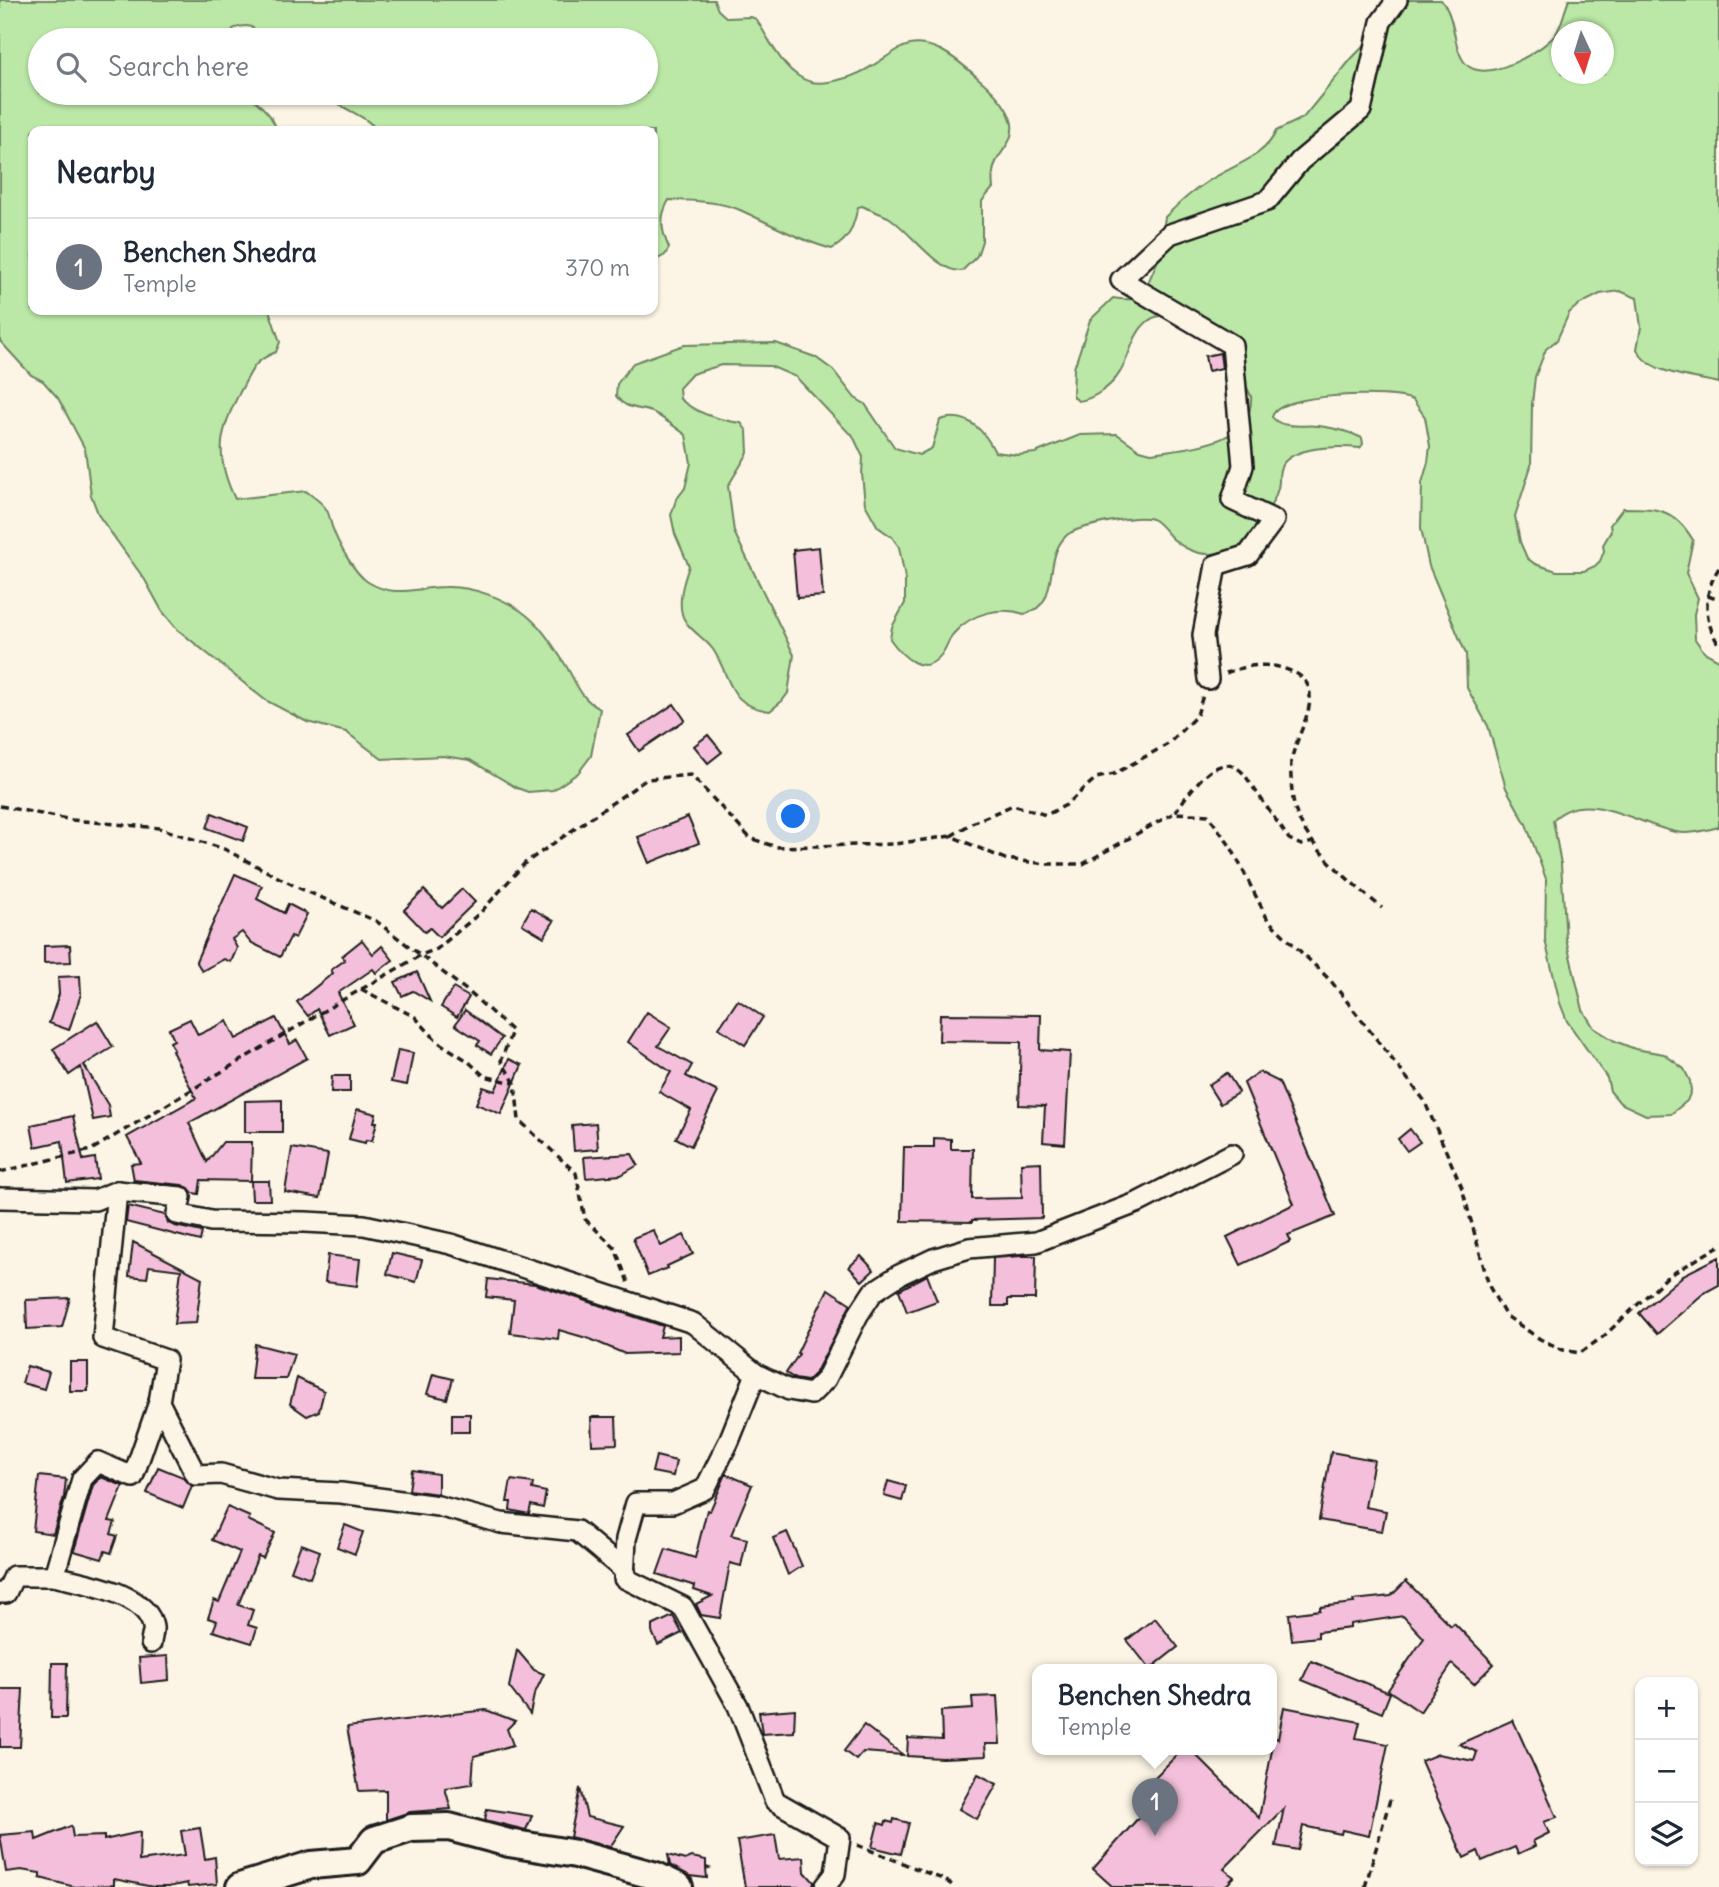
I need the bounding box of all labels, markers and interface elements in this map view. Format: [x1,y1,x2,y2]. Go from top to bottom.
north arrow [1551,21,1614,84]
search box [28,28,658,105]
icon: search [52,48,90,86]
text: Search here [108,50,249,83]
text: Nearby [56,153,156,191]
text: Benchen Shedra [123,236,317,269]
text: 1 [74,253,84,282]
text: 370 m [565,253,630,282]
text: Temple [123,269,197,298]
your location [776,799,810,833]
popup [1032,1664,1277,1755]
map controls [1635,1677,1698,1866]
button: + [1635,1677,1698,1740]
text: Benchen Shedra [1058,1679,1251,1712]
text: Temple [1058,1712,1131,1741]
button: − [1635,1740,1698,1803]
pin: 1 [1132,1778,1178,1836]
button: layers [1635,1803,1698,1866]

